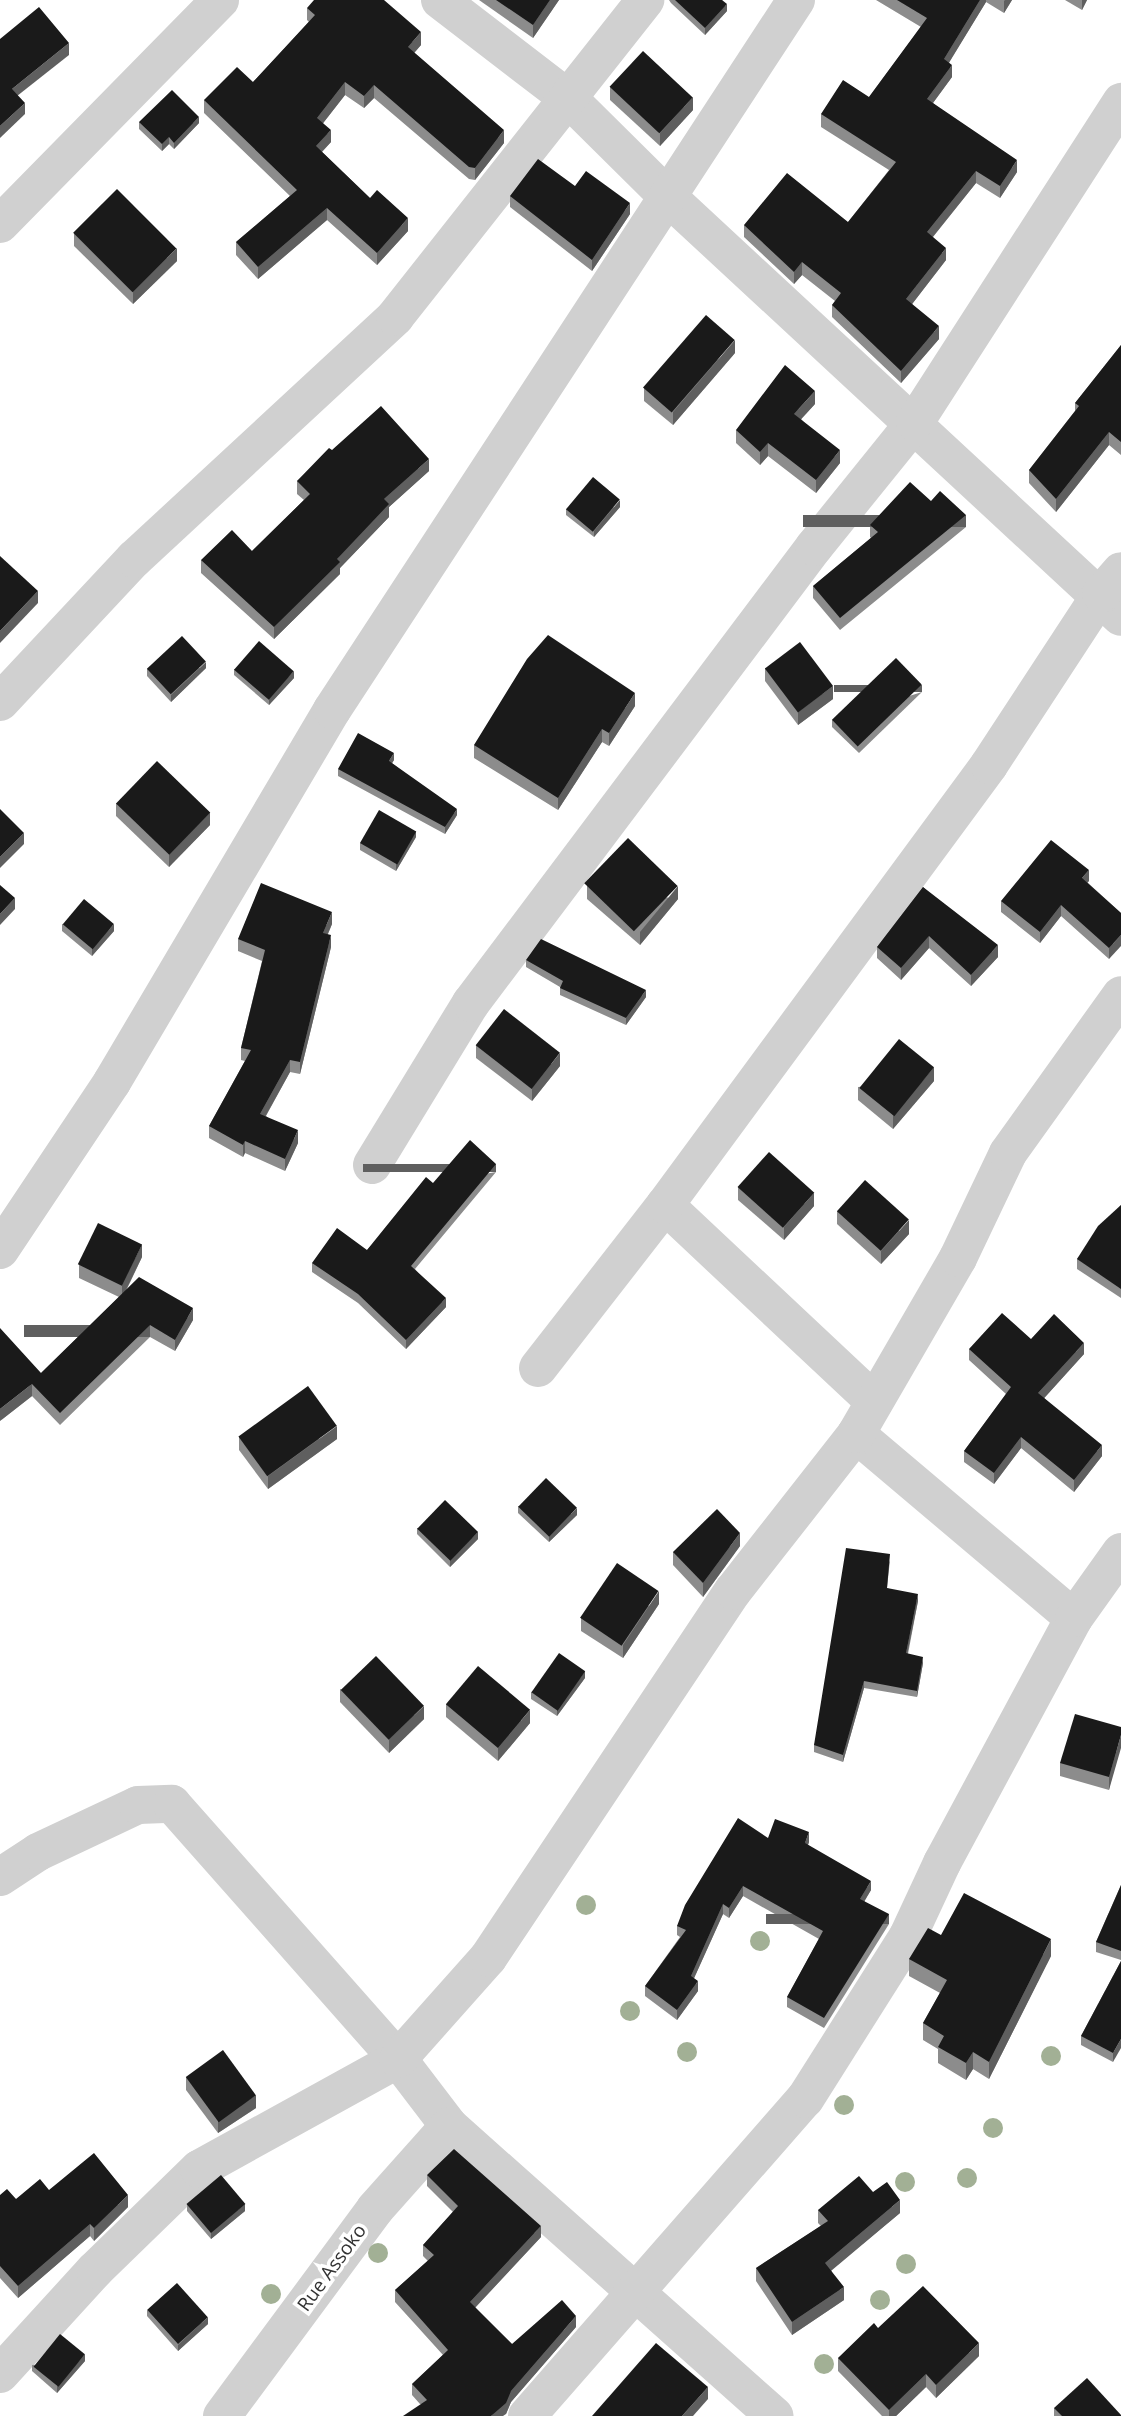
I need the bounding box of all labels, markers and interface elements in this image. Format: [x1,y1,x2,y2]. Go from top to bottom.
street label: Rue Assoko [293,2220,371,2316]

